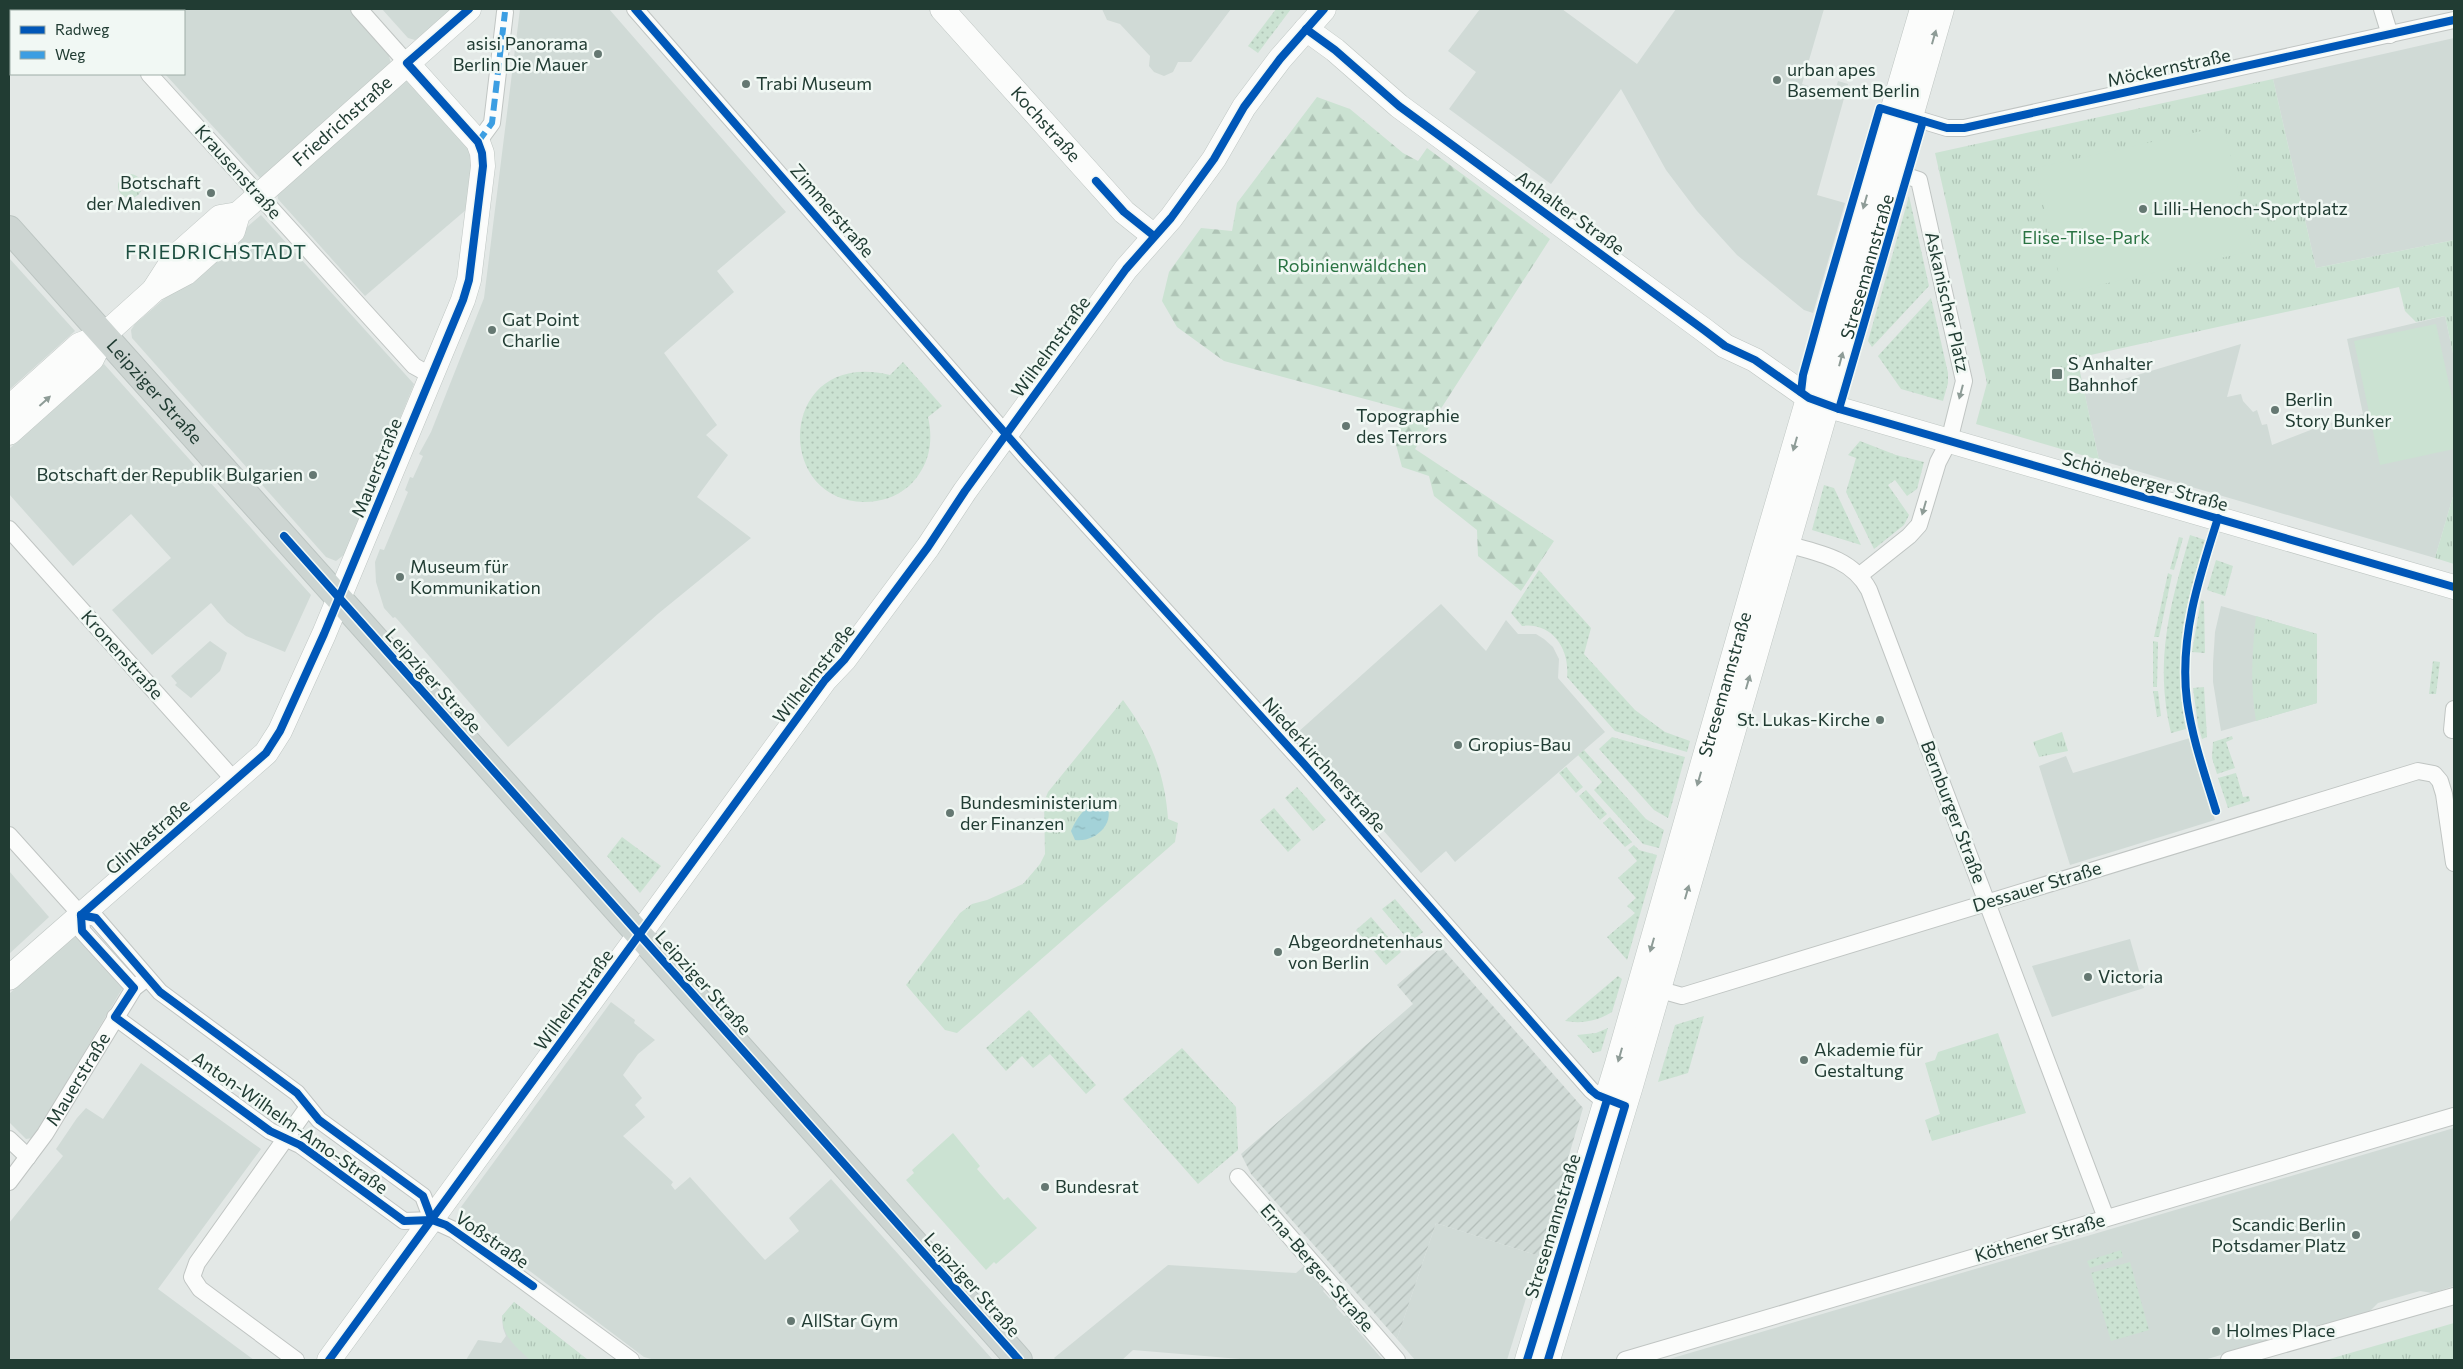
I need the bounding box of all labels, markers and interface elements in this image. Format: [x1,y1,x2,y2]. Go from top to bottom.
legend [10,10,185,75]
text: Radweg [55,20,109,38]
one-way arrow [1930,29,1938,45]
place label: asisi Panorama Berlin Die Mauer [453,32,588,75]
street label: Möckernstraße [2105,43,2232,91]
text: Weg [55,45,85,63]
marker: asisi Panorama Berlin Die Mauer [592,48,604,60]
place label: urban apes Basement Berlin [1787,58,1920,101]
street label: Friedrichstraße [288,71,396,170]
place label: Trabi Museum [756,72,872,94]
marker: urban apes Basement Berlin [1771,74,1783,86]
marker: Trabi Museum [740,78,752,90]
street label: Kochstraße [1007,81,1086,166]
street label: Krausenstraße [191,120,287,223]
street label: Zimmerstraße [786,159,879,262]
street label: Anhalter Straße [1512,165,1629,259]
place label: Botschaft der Malediven [86,171,201,214]
marker: Botschaft der Malediven [205,187,217,199]
street label: Stresemannstraße [1835,191,1898,342]
one-way arrow [1860,195,1868,210]
place label: Lilli-Henoch-Sportplatz [2153,197,2348,219]
marker: Lilli-Henoch-Sportplatz [2137,203,2149,215]
park label: Elise-Tilse-Park [2022,226,2150,248]
street label: Askanischer Platz [1921,229,1975,374]
district label: FRIEDRICHSTADT [125,239,307,263]
park label: Robinienwäldchen [1277,254,1427,276]
street label: Wilhelmstraße [1006,291,1094,401]
place label: Gat Point Charlie [502,308,580,351]
marker: Gat Point Charlie [486,324,498,336]
street label: Leipziger Straße [102,334,207,448]
one-way arrow [1837,351,1845,366]
place label: S Anhalter Bahnhof [2068,352,2153,395]
marker: S Anhalter Bahnhof [2050,367,2064,381]
one-way arrow [1957,385,1965,400]
place label: Berlin Story Bunker [2285,388,2391,431]
one-way arrow [39,395,51,407]
place label: Topographie des Terrors [1356,404,1460,447]
marker: Berlin Story Bunker [2269,404,2281,416]
street label: Mauerstraße [346,415,406,521]
marker: Topographie des Terrors [1340,420,1352,432]
one-way arrow [1791,437,1799,452]
street label: Schöneberger Straße [2060,447,2231,515]
place label: Botschaft der Republik Bulgarien [36,463,303,485]
marker: Botschaft der Republik Bulgarien [307,469,319,481]
one-way arrow [1920,501,1928,516]
place label: Museum für Kommunikation [410,555,541,598]
marker: Museum für Kommunikation [394,571,406,583]
street label: Kronenstraße [77,605,168,703]
street label: Stresemannstraße [1693,609,1755,759]
street label: Wilhelmstraße [768,619,859,727]
street label: Leipziger Straße [381,624,486,737]
one-way arrow [1744,674,1752,689]
street label: Niederkirchnerstraße [1258,692,1391,836]
place label: St. Lukas-Kirche [1737,708,1870,730]
marker: St. Lukas-Kirche [1874,714,1886,726]
place label: Gropius-Bau [1468,733,1571,755]
street label: Bernburger Straße [1917,737,1991,886]
marker: Gropius-Bau [1452,739,1464,751]
one-way arrow [1695,771,1703,786]
place label: Bundesministerium der Finanzen [960,791,1118,834]
street label: Glinkastraße [101,794,194,879]
marker: Bundesministerium der Finanzen [944,807,956,819]
street label: Dessauer Straße [1970,856,2104,916]
one-way arrow [1684,885,1692,900]
street label: Leipziger Straße [651,926,756,1039]
place label: Abgeordnetenhaus von Berlin [1288,930,1443,973]
one-way arrow [1647,937,1655,952]
street label: Wilhelmstraße [529,944,617,1054]
marker: Abgeordnetenhaus von Berlin [1272,946,1284,958]
place label: Victoria [2098,965,2163,987]
marker: Victoria [2082,971,2094,983]
street label: Mauerstraße [41,1028,114,1130]
place label: Akademie für Gestaltung [1814,1038,1923,1081]
street label: Anton-Wilhelm-Amo-Straße [189,1046,393,1198]
one-way arrow [1616,1048,1624,1063]
marker: Akademie für Gestaltung [1798,1054,1810,1066]
street label: Stresemannstraße [1520,1151,1584,1301]
place label: Bundesrat [1055,1175,1139,1197]
marker: Bundesrat [1039,1181,1051,1193]
street label: Erna-Berger-Straße [1256,1199,1379,1336]
street label: Voßstraße [451,1206,534,1273]
street label: Köthener Straße [1972,1208,2107,1266]
place label: Scandic Berlin Potsdamer Platz [2212,1213,2346,1256]
street label: Leipziger Straße [920,1228,1025,1341]
marker: Scandic Berlin Potsdamer Platz [2350,1229,2362,1241]
place label: AllStar Gym [801,1309,898,1331]
marker: AllStar Gym [785,1315,797,1327]
place label: Holmes Place [2226,1319,2335,1341]
marker: Holmes Place [2210,1325,2222,1337]

